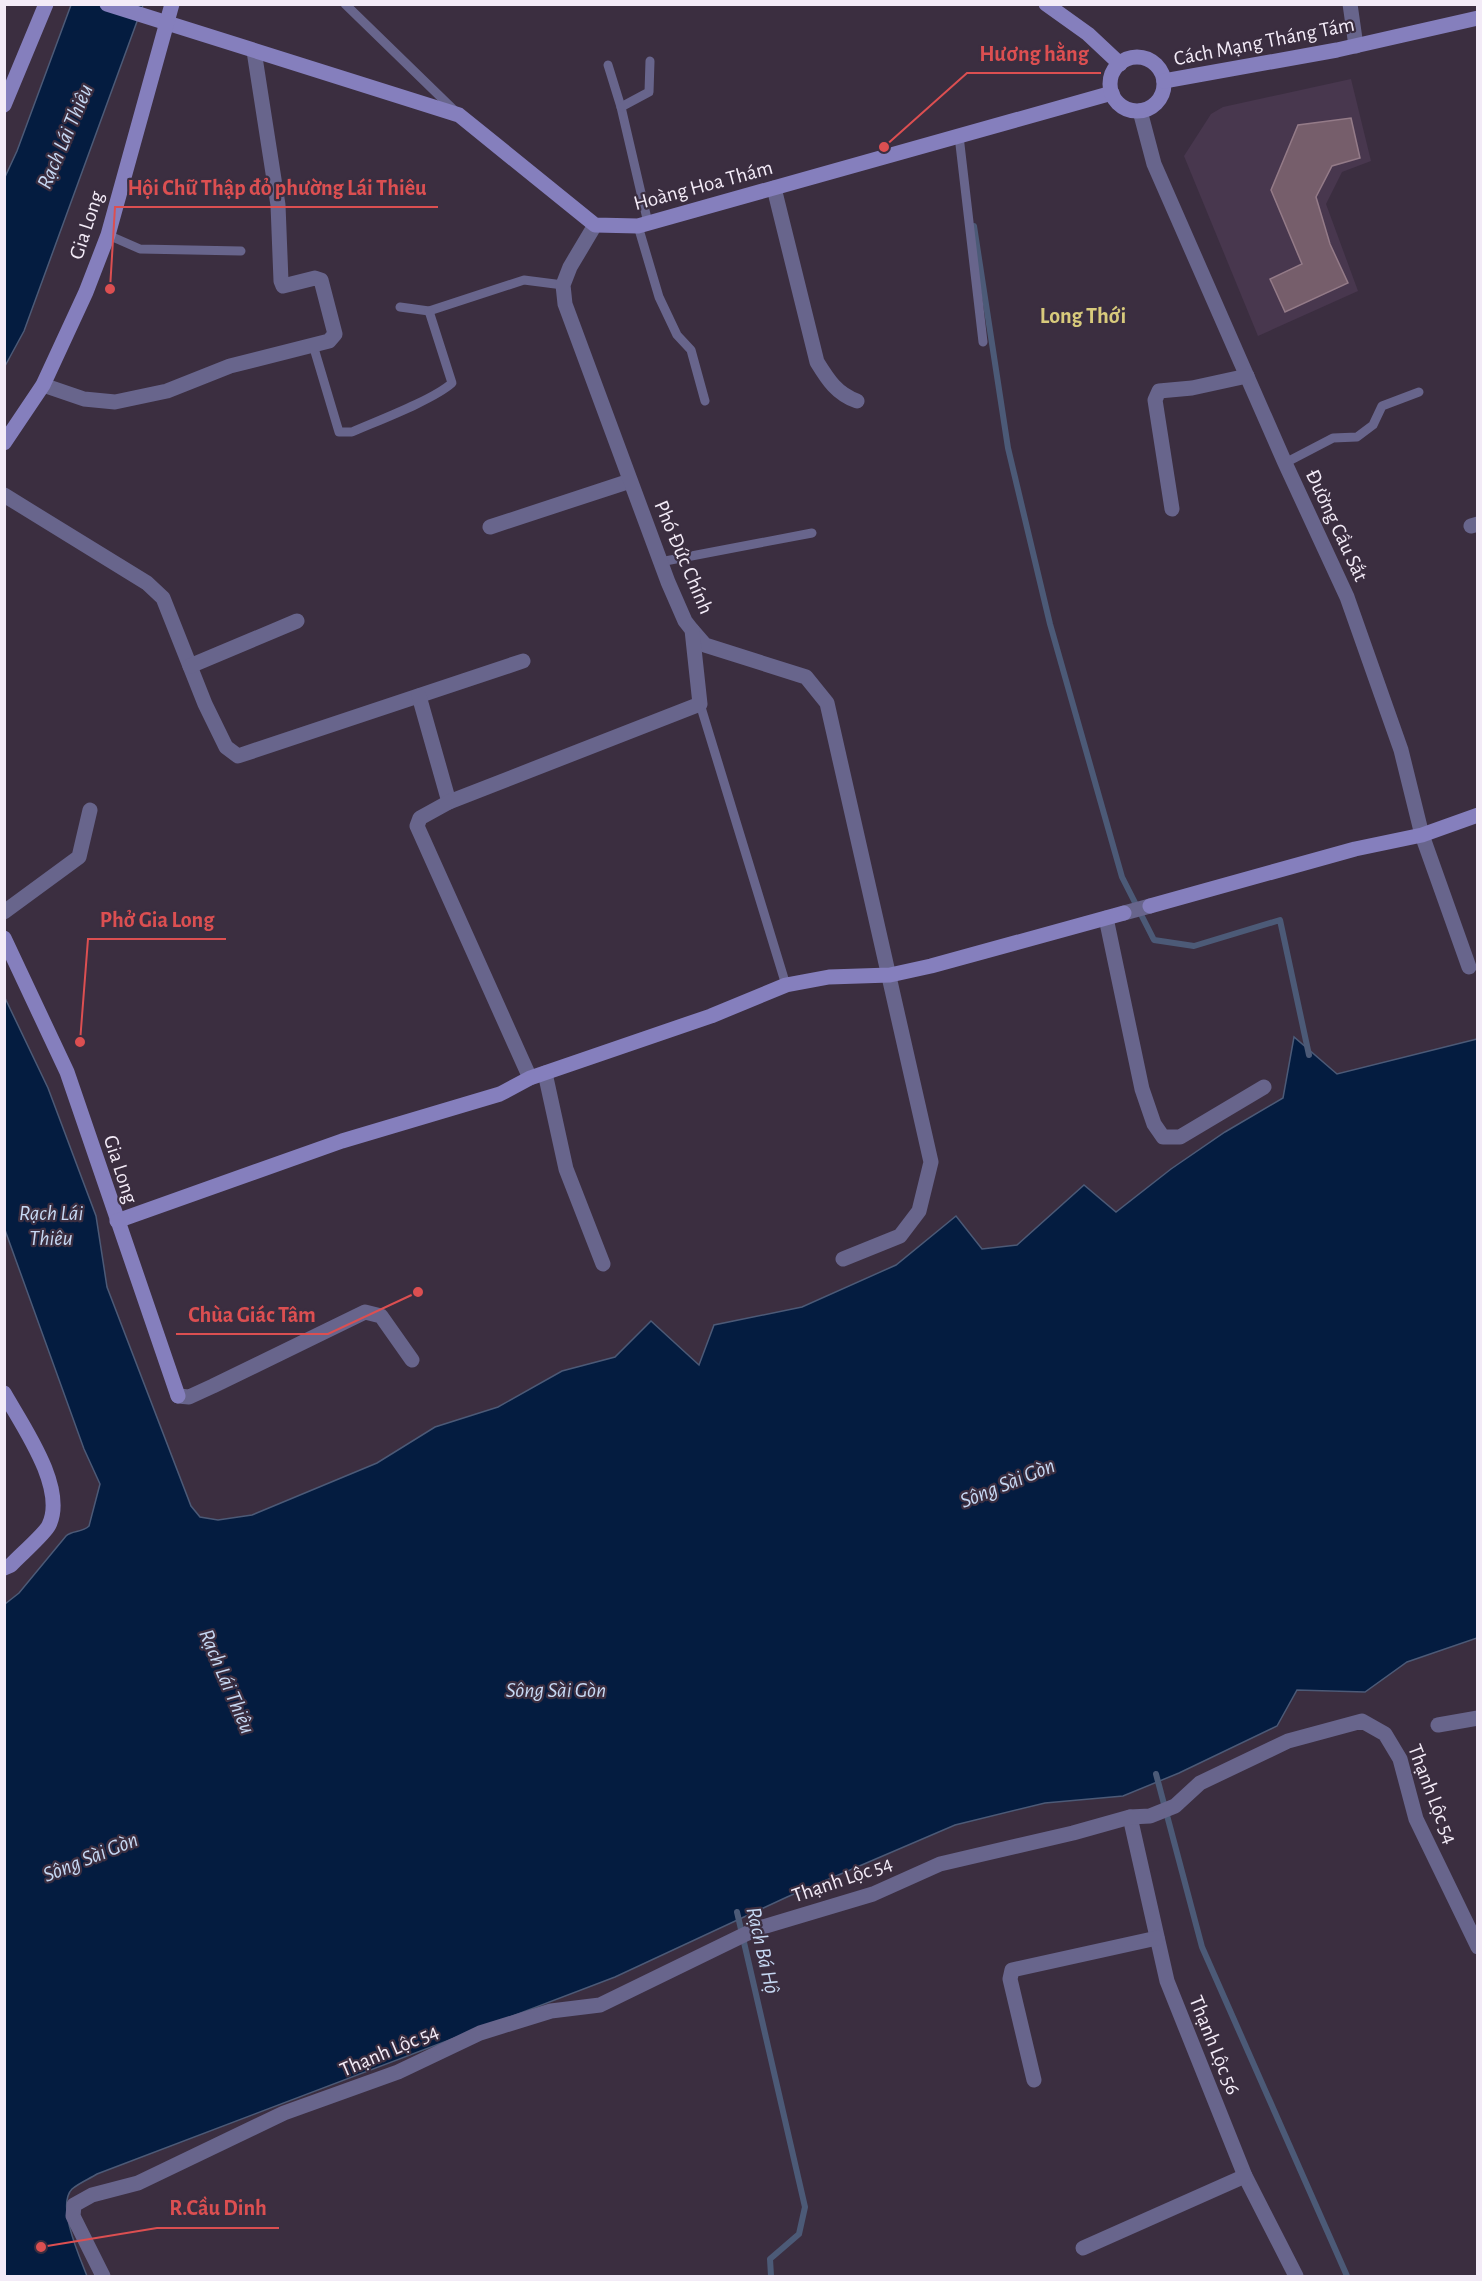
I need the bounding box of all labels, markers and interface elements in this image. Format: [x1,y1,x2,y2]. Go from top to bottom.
street label: Cách Mạng Tháng Tám [1172,14,1356,69]
callout: Hương hằng [967,33,1101,73]
text: Hương hằng [979,41,1090,65]
water label: Rạch Lái Thiêu [33,81,97,192]
street label: Hoàng Hoa Thám [631,157,775,214]
callout: Hội Chữ Thập đỏ phường Lái Thiêu [115,167,438,207]
text: Hội Chữ Thập đỏ phường Lái Thiêu [127,177,427,199]
street label: Gia Long [66,188,108,262]
district label: Long Thới [1040,305,1126,327]
street label: Đường Cầu Sắt [1302,466,1372,585]
street label: Phó Đức Chính [650,497,717,617]
callout: Phở Gia Long [88,899,226,939]
text: Phở Gia Long [100,909,215,931]
street label: Gia Long [100,1132,142,1207]
water label: Rạch Lái Thiêu [19,1202,83,1249]
callout: Chùa Giác Tâm [176,1294,328,1334]
text: Chùa Giác Tâm [188,1304,316,1326]
water label: Sông Sài Gòn [957,1454,1058,1512]
water label: Rạch Lái Thiêu [195,1626,259,1737]
water label: Sông Sài Gòn [506,1679,606,1701]
street label: Thạnh Lộc 54 [1404,1741,1461,1847]
water label: Sông Sài Gòn [40,1828,141,1886]
street label: Thạnh Lộc 54 [789,1852,895,1906]
water label: Rạch Bá Hộ [742,1905,784,1996]
street label: Thạnh Lộc 56 [1185,1993,1244,2098]
street label: Thạnh Lộc 54 [337,2020,442,2081]
callout: R.Cầu Dinh [157,2188,279,2228]
text: R.Cầu Dinh [169,2196,267,2219]

